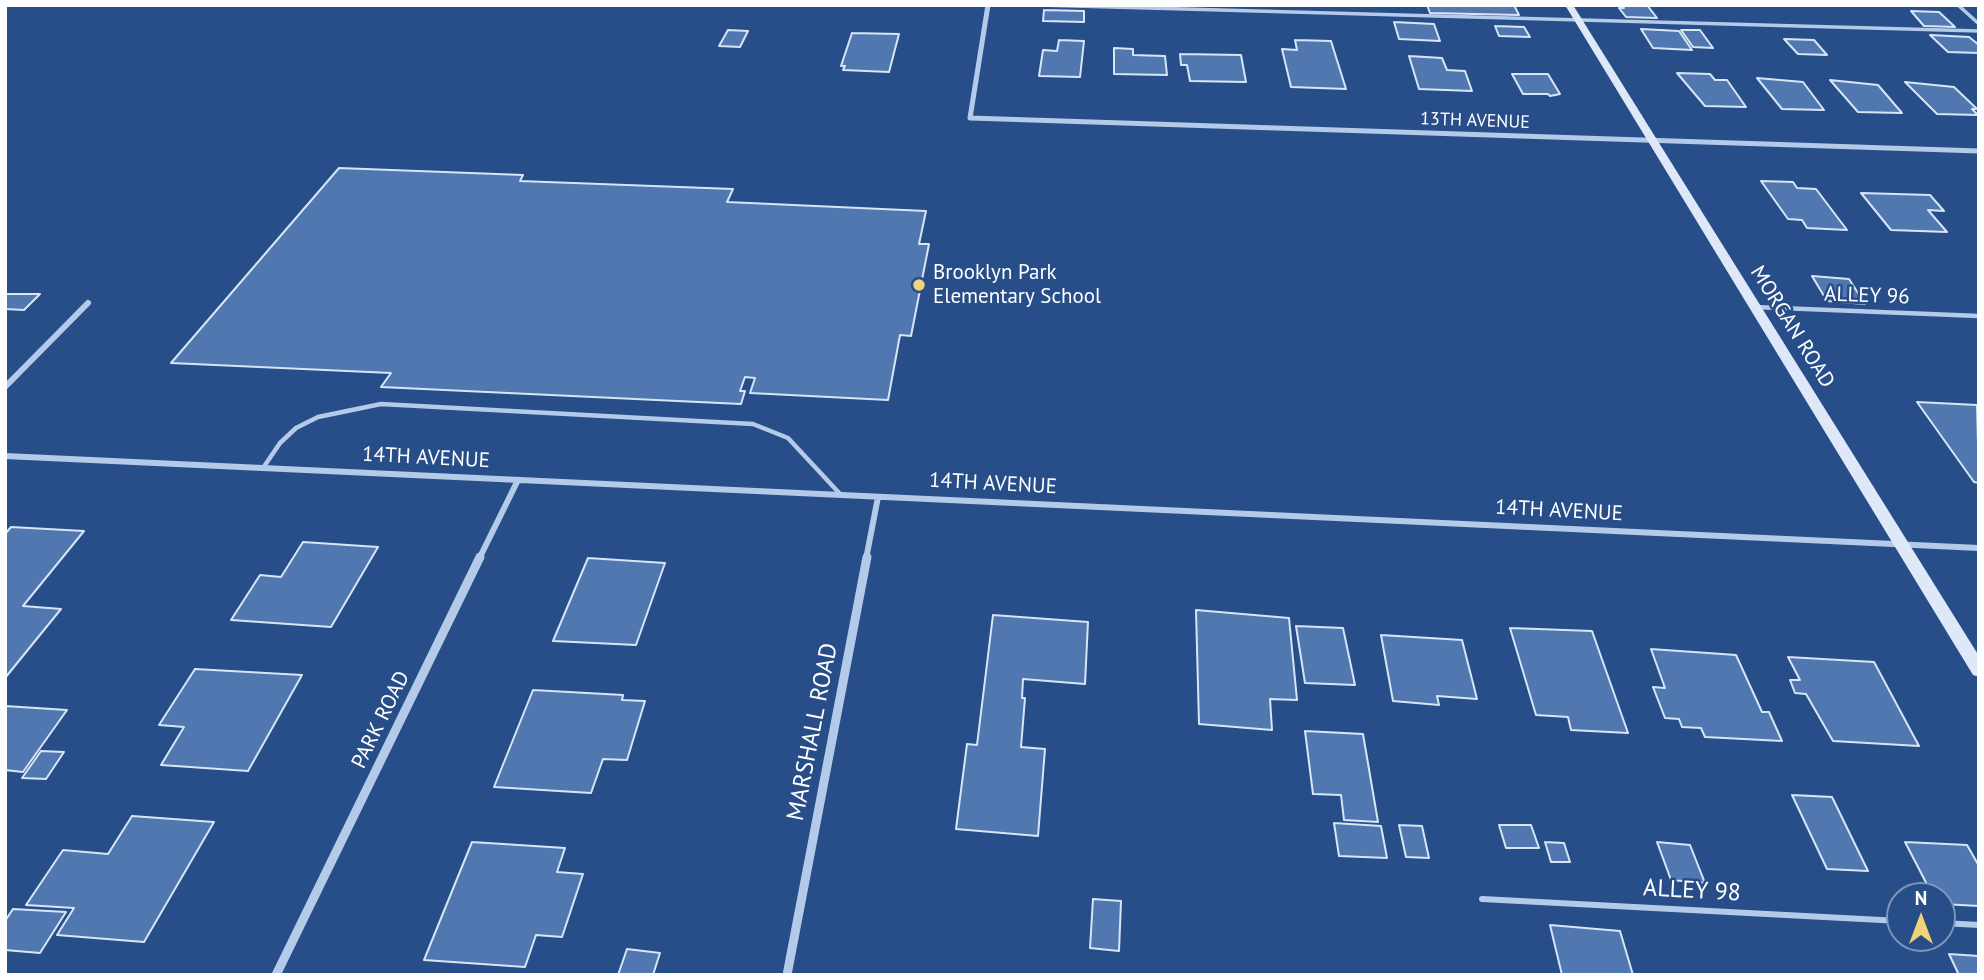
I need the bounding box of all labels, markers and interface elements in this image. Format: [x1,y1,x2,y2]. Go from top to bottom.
street label: 13TH AVENUE [1420,108,1530,134]
place label: Brooklyn Park Elementary School [933,260,1101,310]
street label: MORGAN ROAD [1745,261,1839,393]
marker: Brooklyn Park Elementary School [911,277,927,293]
street label: ALLEY 96 [1824,282,1910,310]
street label: 14TH AVENUE [361,442,491,474]
street label: 14TH AVENUE [928,468,1058,500]
street label: 14TH AVENUE [1494,495,1624,527]
street label: MARSHALL ROAD [782,641,844,823]
street label: PARK ROAD [347,667,415,773]
street label: ALLEY 98 [1642,874,1742,908]
north arrow [1886,882,1956,952]
text: N [1915,886,1927,910]

